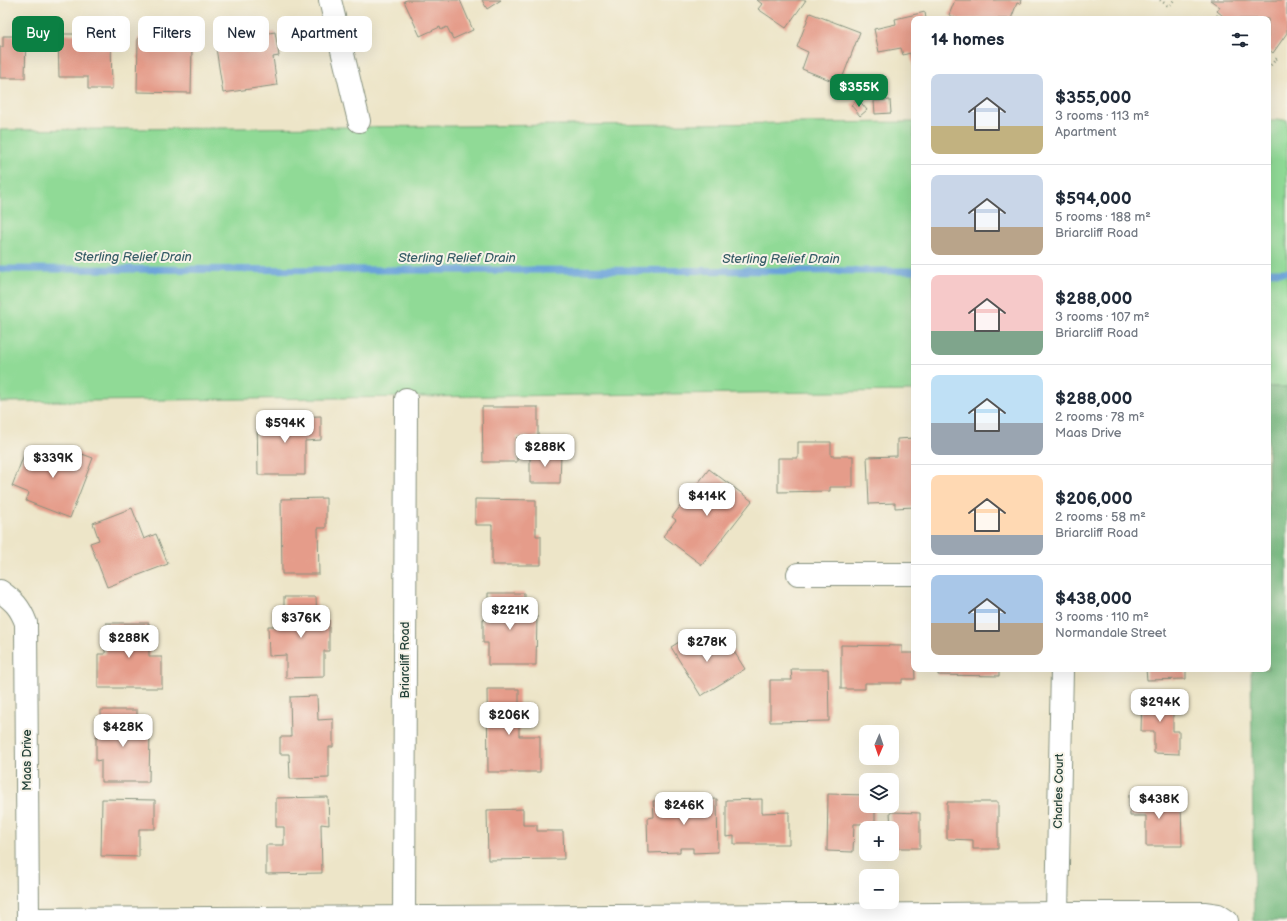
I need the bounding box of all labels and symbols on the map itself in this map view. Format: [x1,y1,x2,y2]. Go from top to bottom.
pin: $355K [831,74,887,108]
water label: Sterling Relief Drain [74,249,192,265]
water label: Sterling Relief Drain [398,250,516,266]
water label: Sterling Relief Drain [722,251,840,267]
pin: $594K [257,410,313,444]
pin: $288K [517,434,573,468]
pin: $339K [25,445,81,479]
pin: $414K [679,483,735,517]
pin: $221K [482,597,538,631]
pin: $376K [273,605,329,639]
street label: Briarcliff Road [398,621,413,698]
pin: $288K [101,625,157,659]
pin: $278K [679,629,735,663]
pin: $294K [1132,689,1188,723]
pin: $206K [481,702,537,736]
pin: $428K [95,714,151,748]
north arrow [859,725,899,765]
street label: Maas Drive [20,729,35,791]
street label: Charles Court [1051,753,1067,829]
pin: $438K [1131,786,1187,820]
pin: $246K [656,792,712,826]

